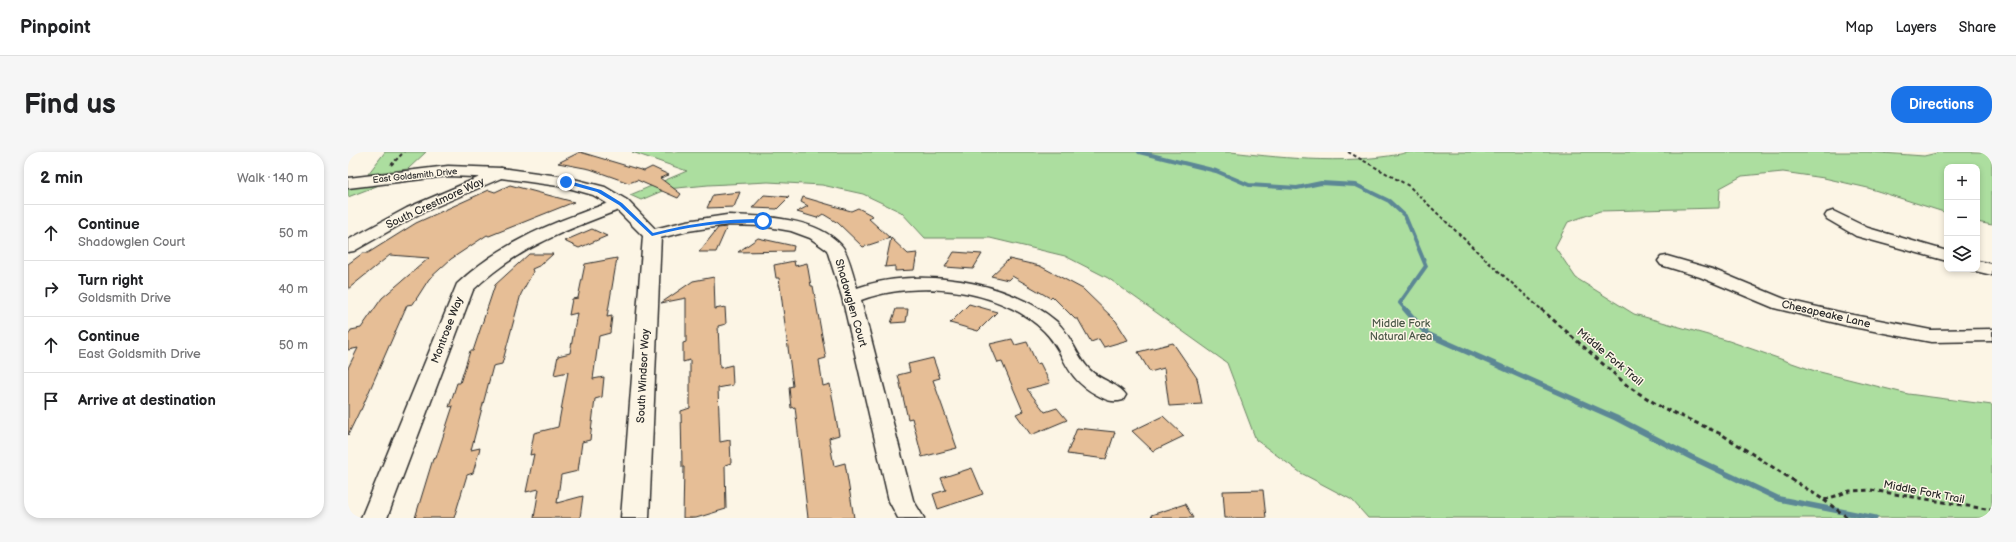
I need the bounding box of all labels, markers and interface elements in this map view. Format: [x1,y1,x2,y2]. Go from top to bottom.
text: Pinpoint [20,16,91,39]
text: Map [1845,19,1873,36]
text: Layers [1895,19,1937,36]
text: Share [1959,19,1996,36]
button: Directions [1891,86,1992,123]
text: Find us [24,88,116,121]
map controls [1944,164,1980,272]
button: + [1944,164,1980,200]
street label: East Goldsmith Drive [372,166,458,186]
text: 2 min [40,168,83,188]
text: Walk · 140 m [237,170,308,186]
route end [557,173,575,191]
street label: South Crestmore Way [384,174,486,232]
button: − [1944,200,1980,236]
route start [754,212,772,230]
text: Continue [78,215,140,234]
icon: ahead [40,222,62,244]
text: 50 m [279,225,308,241]
text: Shadowglen Court [78,234,185,250]
button: layers [1944,236,1980,272]
street label: Shadowglen Court [832,258,870,349]
text: Turn right [78,271,143,290]
icon: right [40,278,62,300]
text: 40 m [278,281,308,297]
text: Goldsmith Drive [78,290,171,306]
street label: Montrose Way [428,295,466,365]
street label: Chesapeake Lane [1780,297,1872,331]
park label: Middle Fork Natural Area [1370,317,1432,343]
street label: Middle Fork Trail [1574,326,1646,388]
text: Continue [78,327,140,346]
street label: South Windsor Way [634,329,652,423]
icon: ahead [40,334,62,356]
text: 50 m [279,337,308,353]
text: East Goldsmith Drive [78,346,201,362]
icon: arrive [40,390,62,412]
text: Arrive at destination [78,391,216,410]
street label: Middle Fork Trail [1882,478,1966,506]

